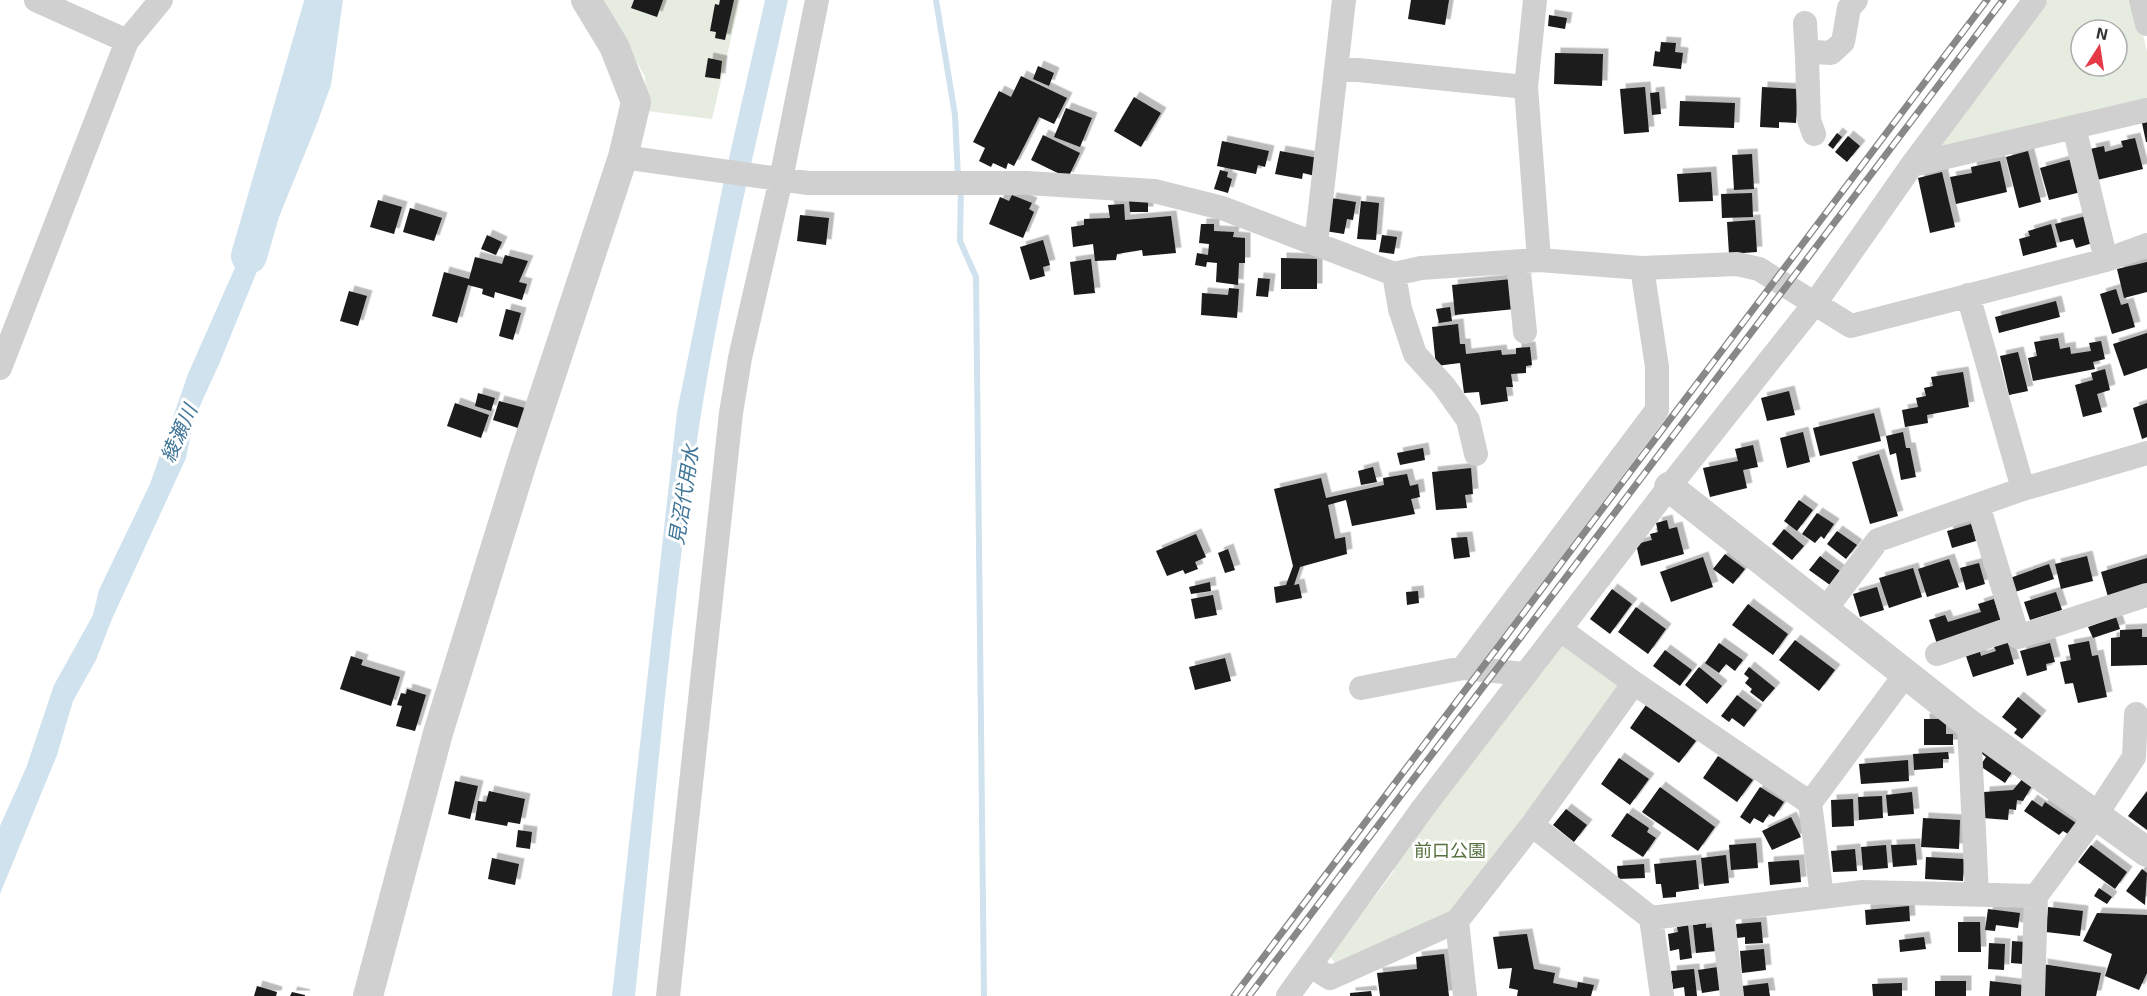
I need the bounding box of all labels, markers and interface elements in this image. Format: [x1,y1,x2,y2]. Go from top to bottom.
north arrow [2069,18,2129,78]
text: N [2095,22,2110,43]
water label: 綾瀬川 [155,399,202,465]
water label: 見沼代用水 [663,442,703,546]
park label: 前口公園 [1414,839,1486,861]

